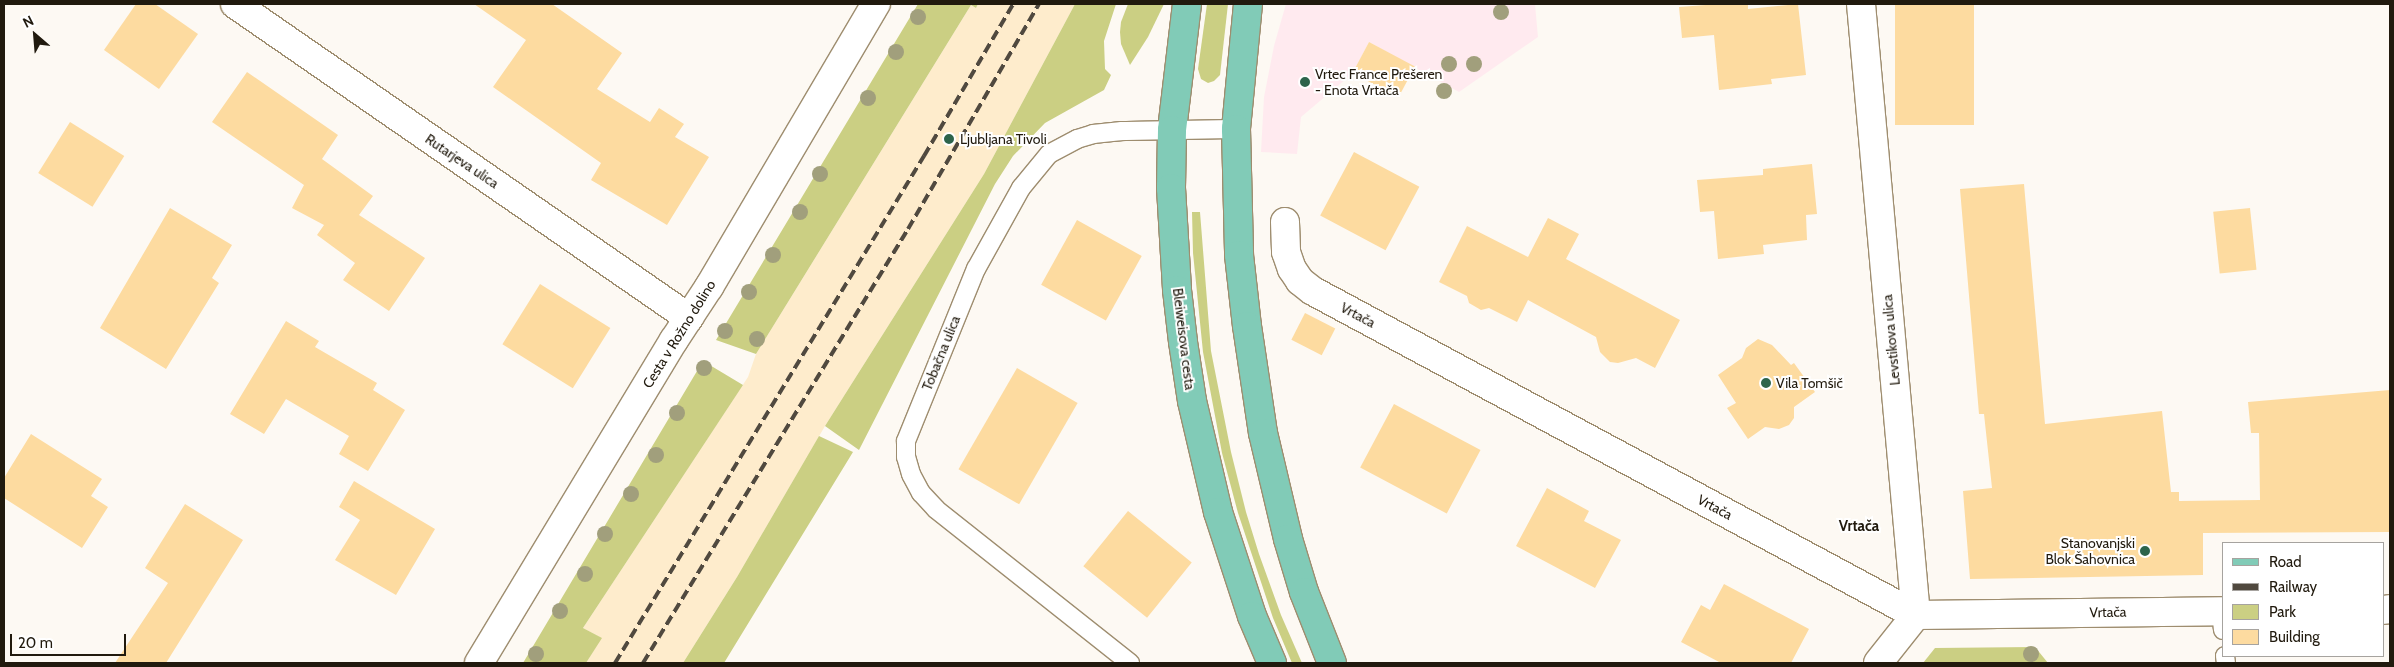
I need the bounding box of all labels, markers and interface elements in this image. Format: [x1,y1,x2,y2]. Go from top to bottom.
north arrow [10,10,60,60]
text: N [20,11,37,32]
place label: Vrtec France Prešeren - Enota Vrtača [1315,66,1442,98]
marker: Vrtec France Prešeren - Enota Vrtača [1299,76,1311,88]
street label: Rutarjeva ulica [422,130,502,192]
place label: Ljubljana Tivoli [960,131,1047,147]
marker: Ljubljana Tivoli [942,132,956,146]
street label: Cesta v Rožno dolino [639,277,719,391]
street label: Bleiweisova cesta [1169,287,1199,391]
street label: Levstikova ulica [1879,294,1903,386]
street label: Vrtača [1338,299,1378,331]
street label: Tobačna ulica [918,313,964,393]
place label: Vila Tomšič [1776,375,1843,391]
marker: Vila Tomšič [1760,377,1772,389]
street label: Vrtača [1695,491,1735,523]
district label: Vrtača [1839,518,1879,536]
place label: Stanovanjski Blok Šahovnica [2046,535,2135,568]
legend [2222,542,2384,657]
marker: Stanovanjski Blok Šahovnica [2139,545,2151,557]
text: Road [2269,553,2302,571]
text: Railway [2269,578,2317,596]
street label: Vrtača [2089,603,2127,621]
text: Park [2269,603,2296,621]
scale bar [12,624,129,656]
text: Building [2269,628,2320,646]
text: 20 m [18,634,53,652]

